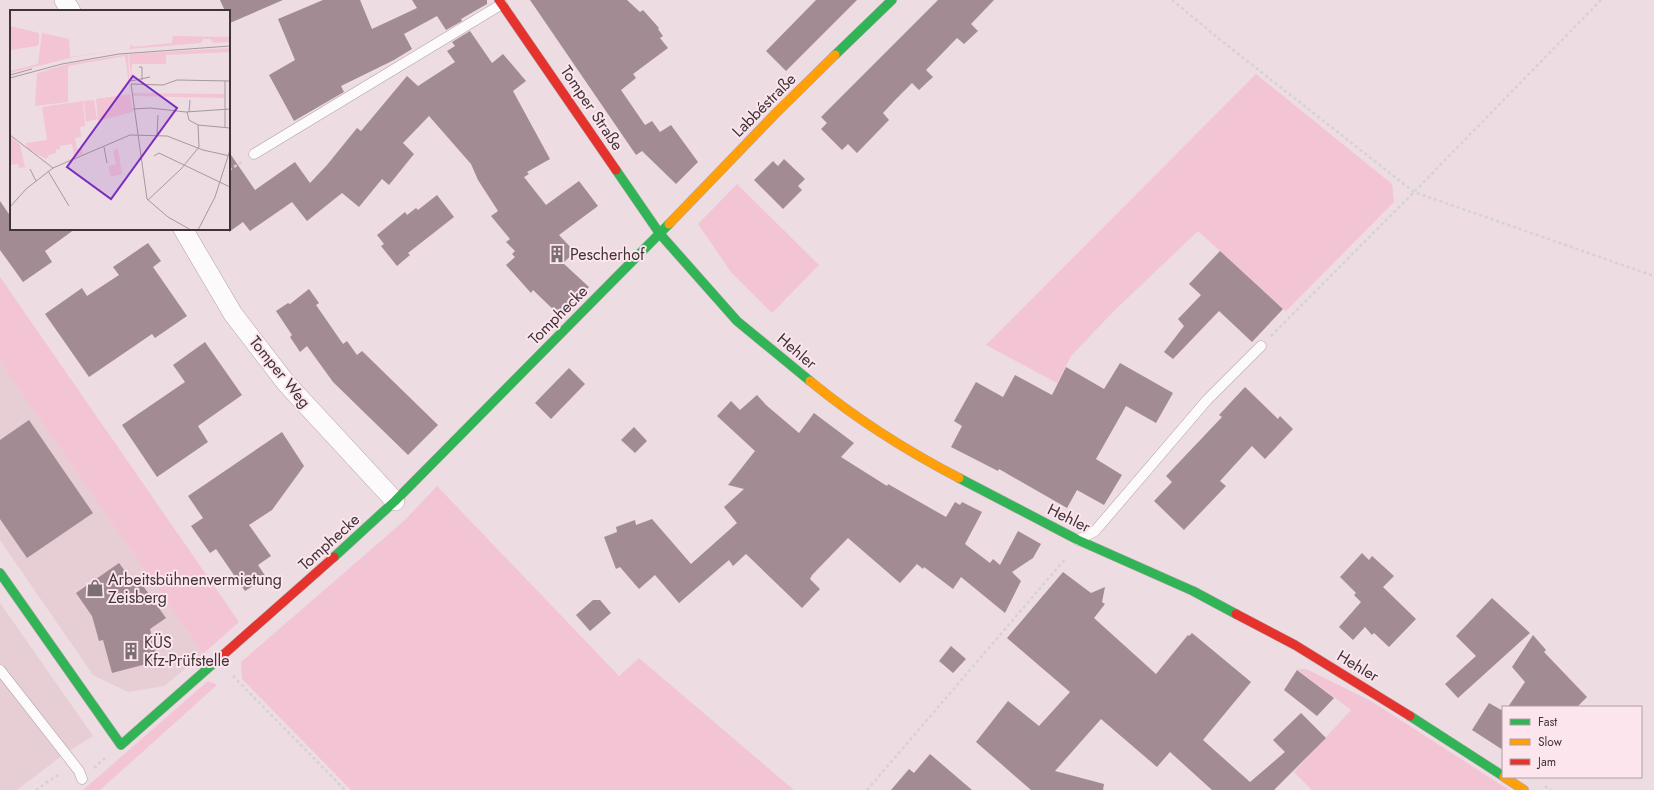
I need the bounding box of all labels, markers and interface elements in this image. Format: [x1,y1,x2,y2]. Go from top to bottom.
inset map [10,10,230,230]
street label: Tomper Straße [555,61,629,155]
street label: Labbéstraße [727,68,801,142]
place label: Pescherhof [570,243,645,266]
building icon: Pescherhof [547,244,567,264]
street label: Tomphecke [523,280,593,350]
street label: Hehler [772,328,822,375]
street label: Tomper Weg [244,331,316,413]
street label: Hehler [1044,498,1095,539]
street label: Tomphecke [293,508,365,576]
place label: Arbeitsbühnenvermietung Zeisberg [108,568,282,609]
shop icon: Arbeitsbühnenvermietung Zeisberg [85,578,105,598]
place label: KÜS Kfz-Prüfstelle [144,631,229,672]
building icon: KÜS Kfz-Prüfstelle [121,641,141,661]
street label: Hehler [1333,644,1384,688]
legend [1502,706,1642,778]
text: Fast [1538,713,1557,731]
text: Slow [1538,733,1563,751]
text: Jam [1536,753,1556,771]

